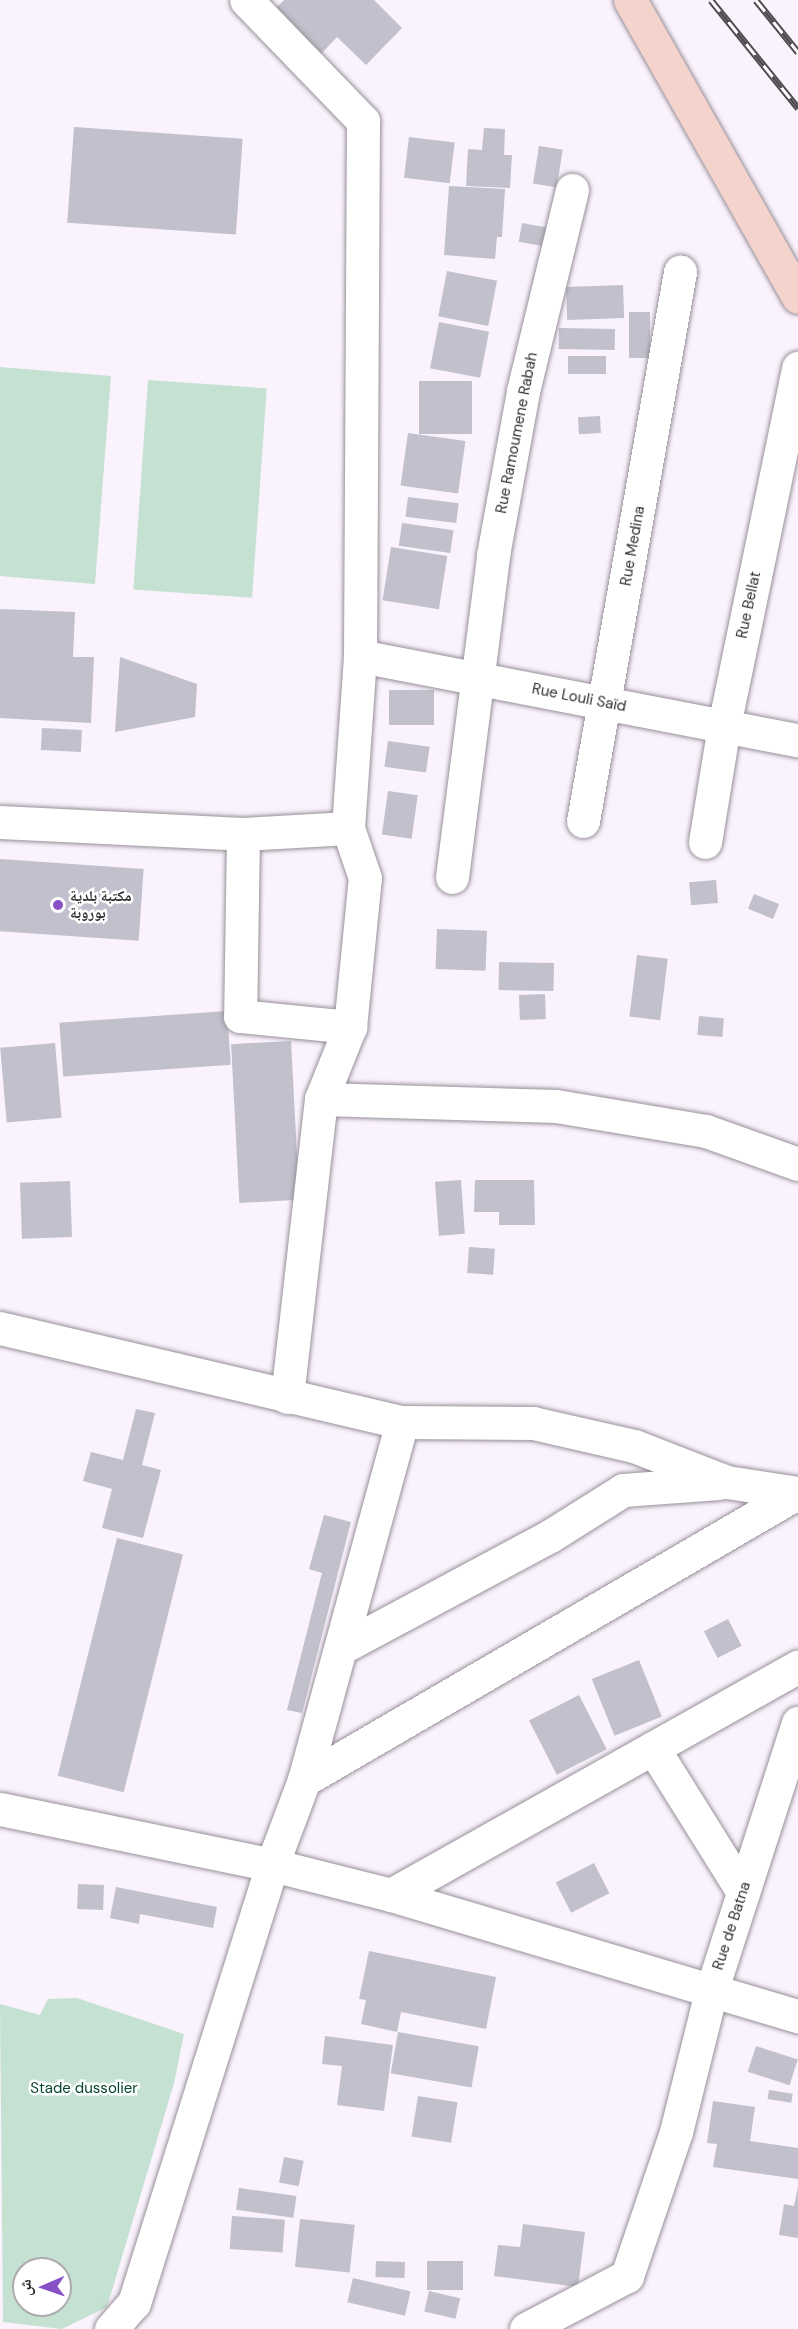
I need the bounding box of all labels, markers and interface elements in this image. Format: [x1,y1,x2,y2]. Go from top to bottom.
street label: Rue Ramoumene Rabah [493,351,541,515]
street label: Rue Medina [617,505,649,587]
street label: Rue Bellat [733,570,765,640]
street label: Rue Louli Saïd [530,680,628,716]
place label: مكتبة بلدية بوروبة [70,887,132,922]
marker: مكتبة بلدية بوروبة [51,898,65,912]
street label: Rue de Batna [709,1880,755,1972]
park label: Stade dussolier [30,2080,138,2098]
north arrow [12,2257,72,2317]
text: ش [15,2279,36,2296]

